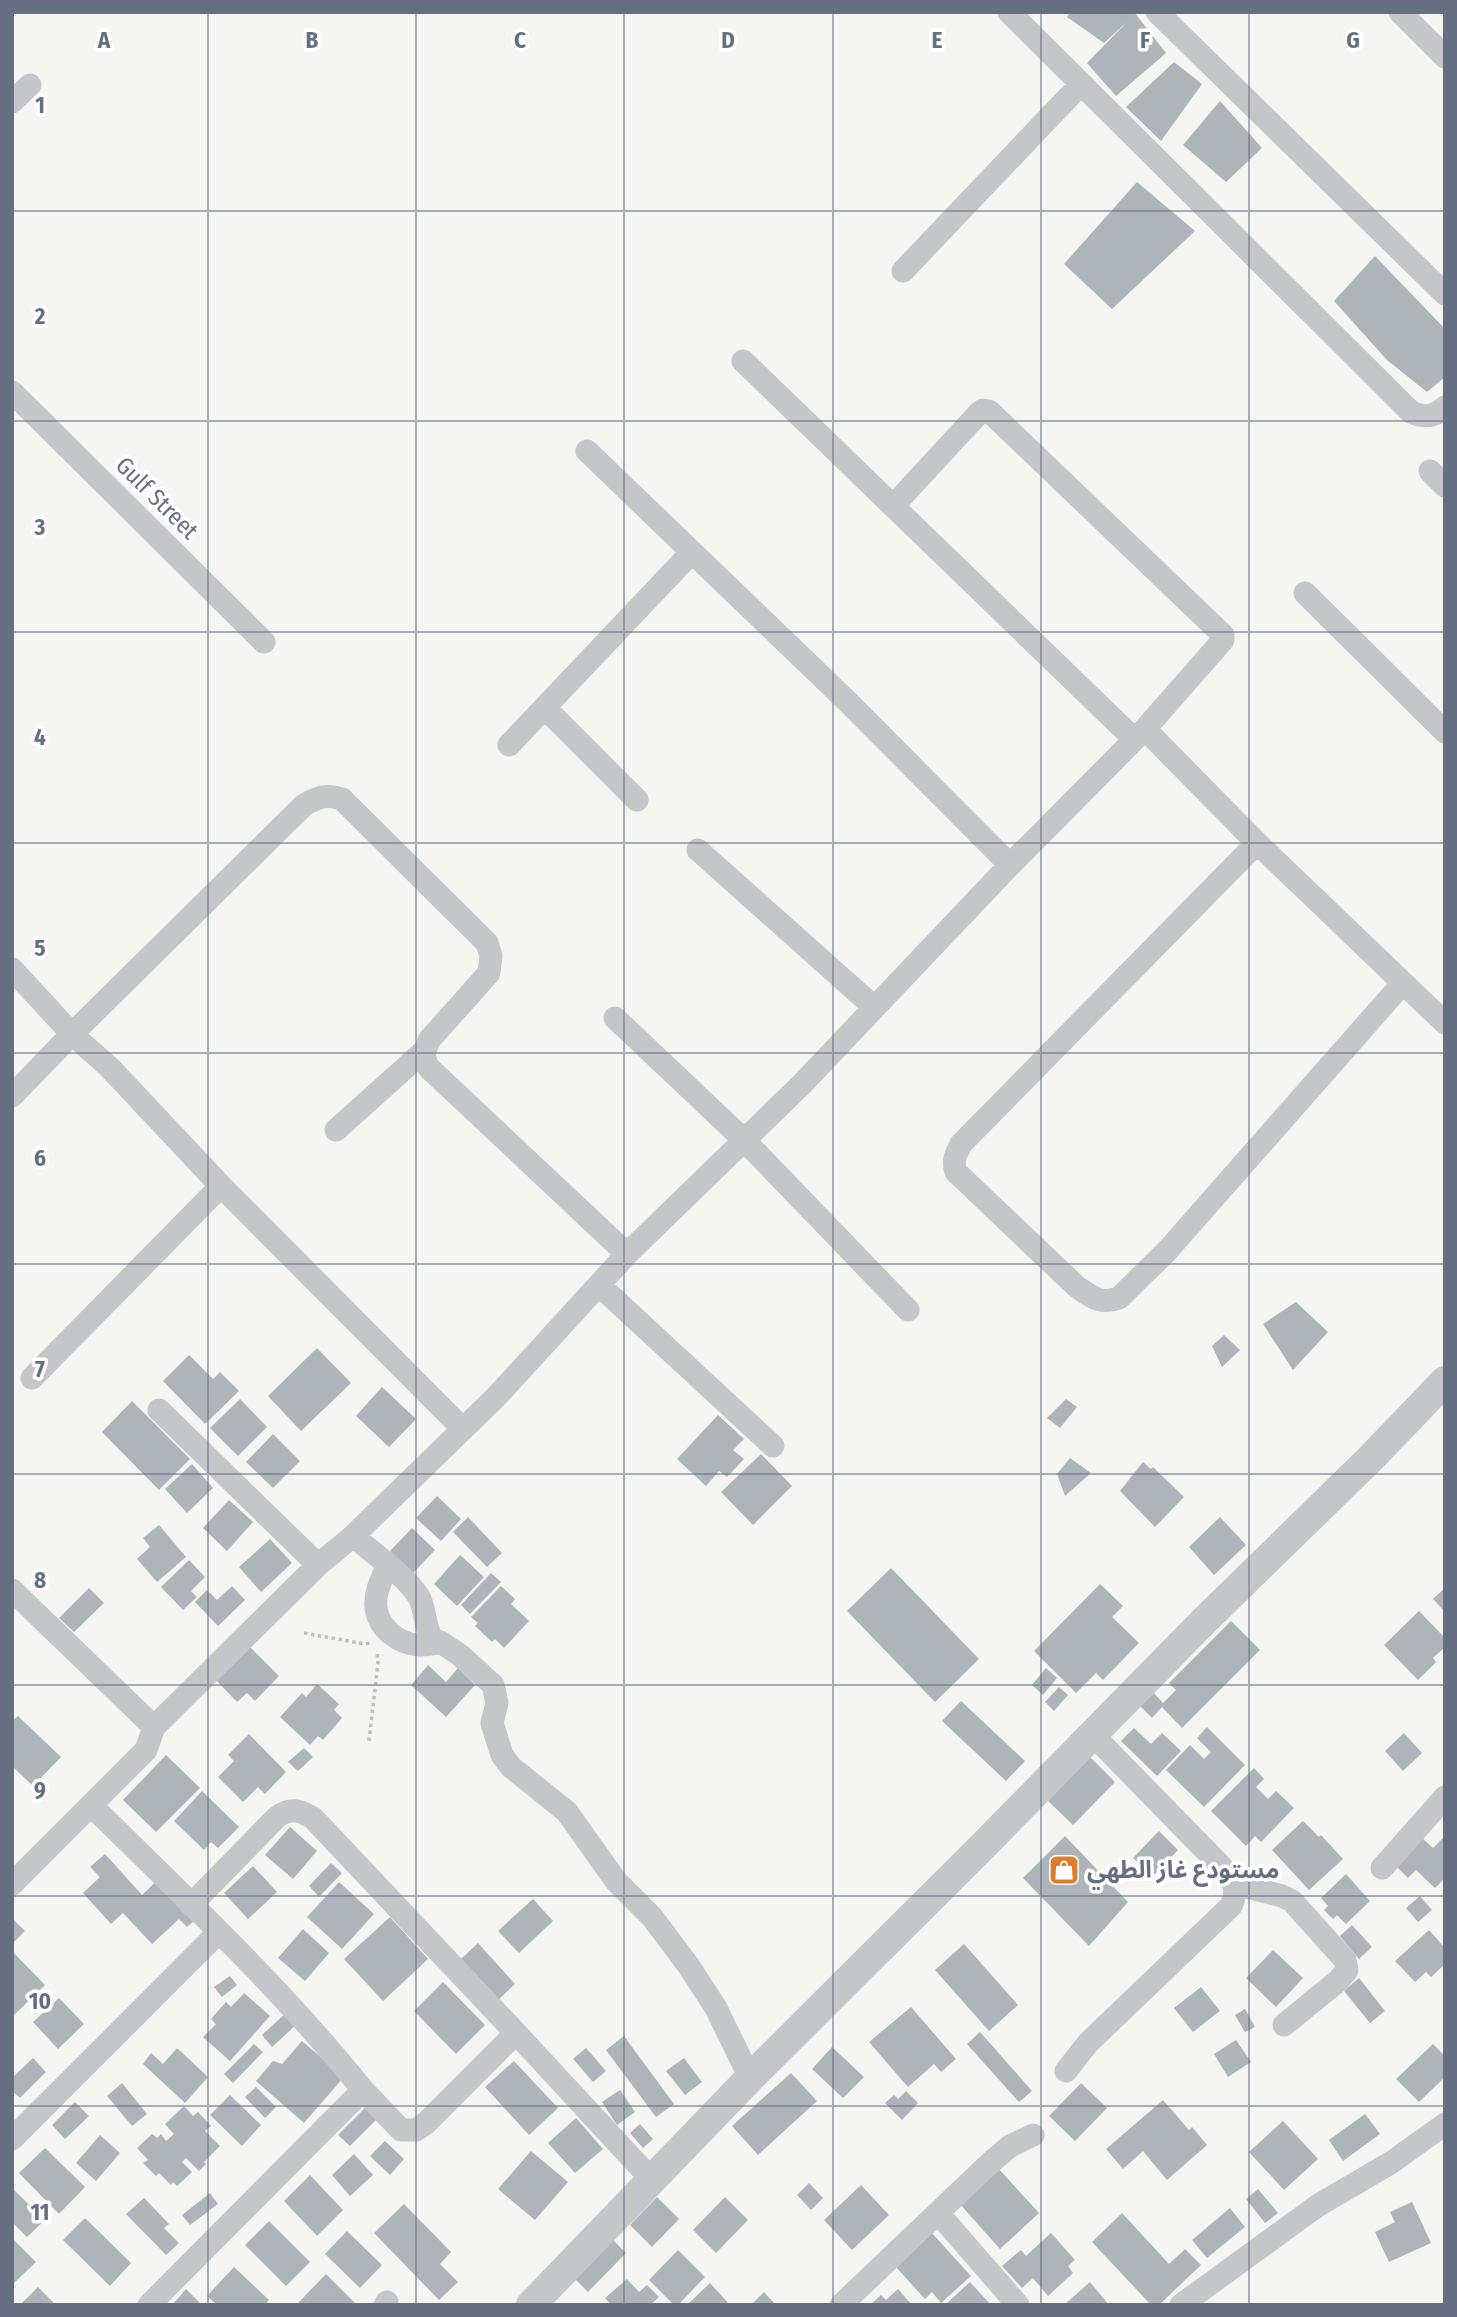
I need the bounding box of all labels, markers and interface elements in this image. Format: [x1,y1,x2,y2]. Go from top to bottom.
text: A [97,26,111,54]
text: B [306,26,319,54]
text: C [514,26,526,54]
text: D [721,26,735,54]
text: E [932,26,943,54]
text: F [1140,26,1150,54]
text: G [1346,26,1360,54]
text: 1 [35,91,45,119]
text: 2 [34,302,46,330]
street label: Gulf Street [110,451,204,545]
text: 3 [34,513,46,541]
text: 4 [34,723,46,751]
text: 5 [34,934,46,962]
text: 6 [34,1144,46,1172]
text: 7 [35,1355,45,1383]
text: 8 [34,1566,46,1594]
text: 9 [34,1776,46,1804]
shop icon: مستودع غاز الطهي [1047,1853,1081,1887]
place label: مستودع غاز الطهي [1087,1856,1280,1890]
text: 10 [29,1987,51,2015]
text: 11 [30,2198,50,2226]

